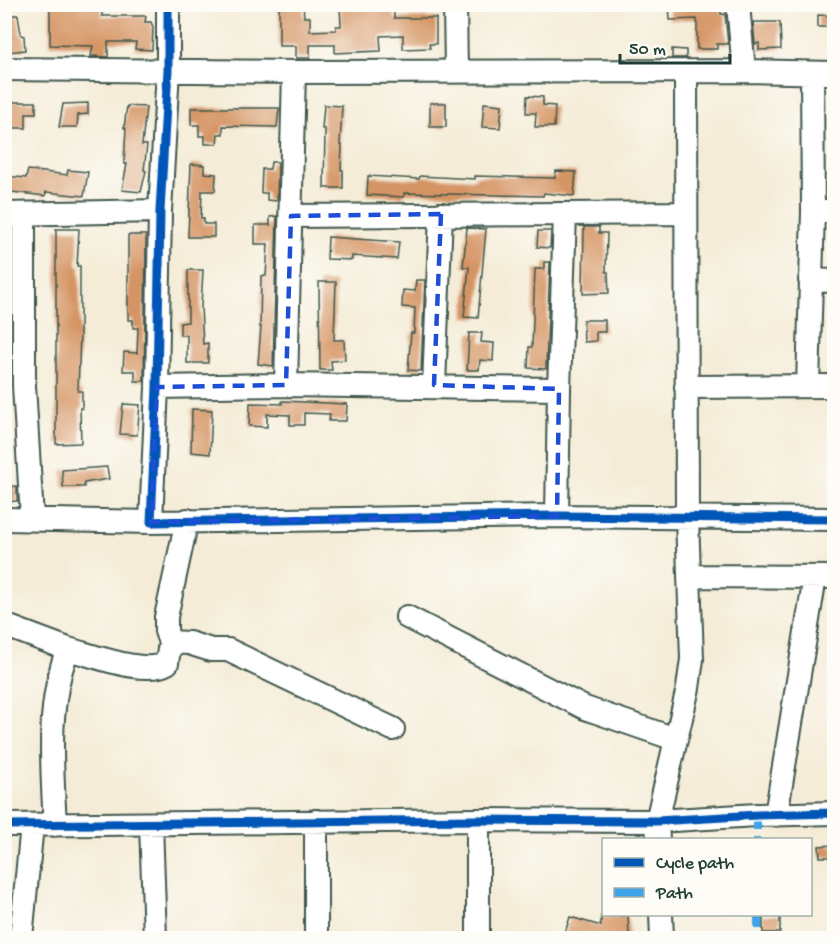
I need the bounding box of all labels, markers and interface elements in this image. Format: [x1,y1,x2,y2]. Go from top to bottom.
scale bar [620,27,730,65]
text: 50 m [629,40,666,61]
legend [602,838,812,916]
text: Cycle path [656,854,734,875]
text: Path [655,884,693,905]

